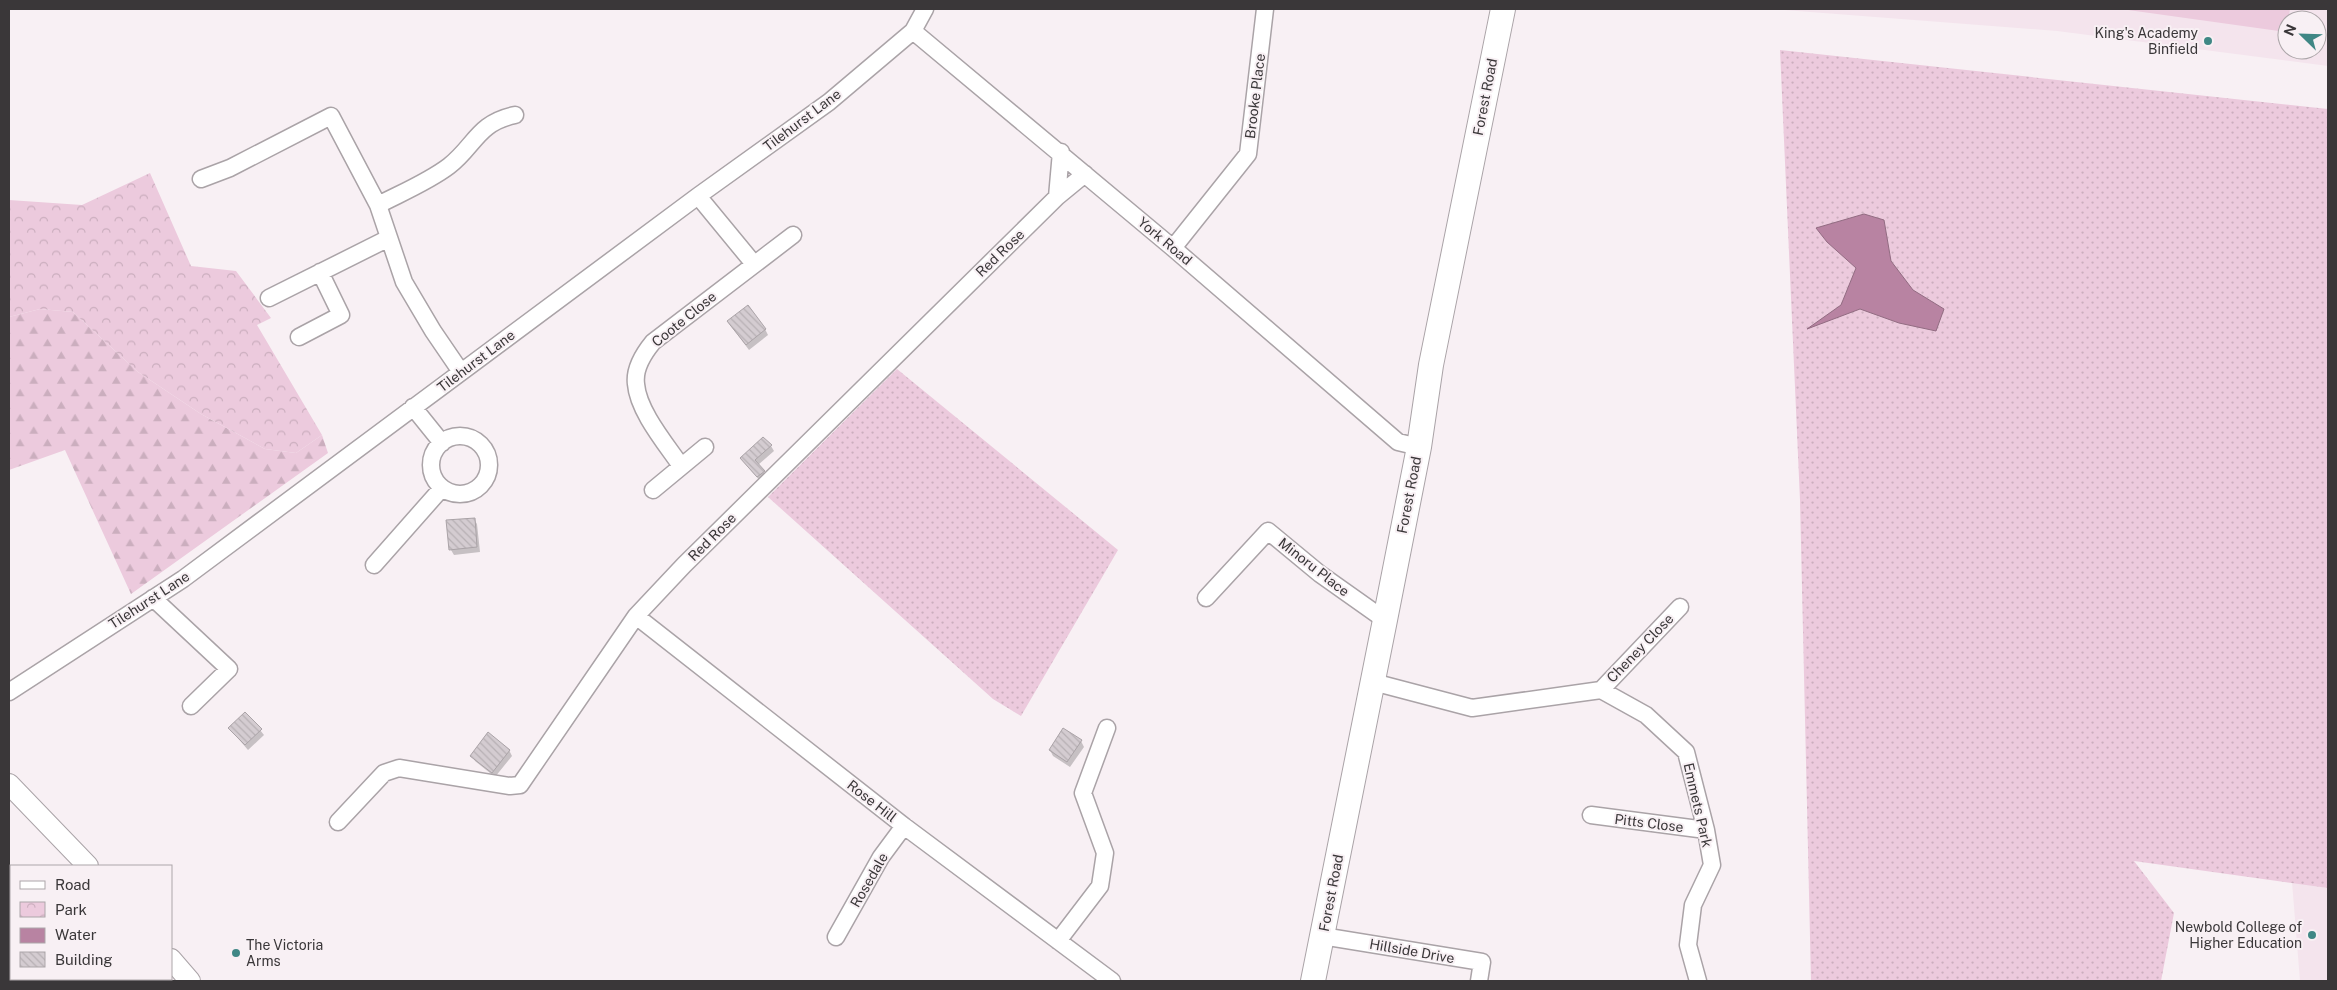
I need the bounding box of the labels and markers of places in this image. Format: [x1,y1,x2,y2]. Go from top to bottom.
place label: King's Academy Binfield [2095,25,2198,57]
marker: King's Academy Binfield [2202,35,2214,47]
place label: Newbold College of Higher Education [2175,919,2302,951]
marker: Newbold College of Higher Education [2306,929,2318,941]
place label: The Victoria Arms [246,937,323,969]
marker: The Victoria Arms [230,947,242,959]

